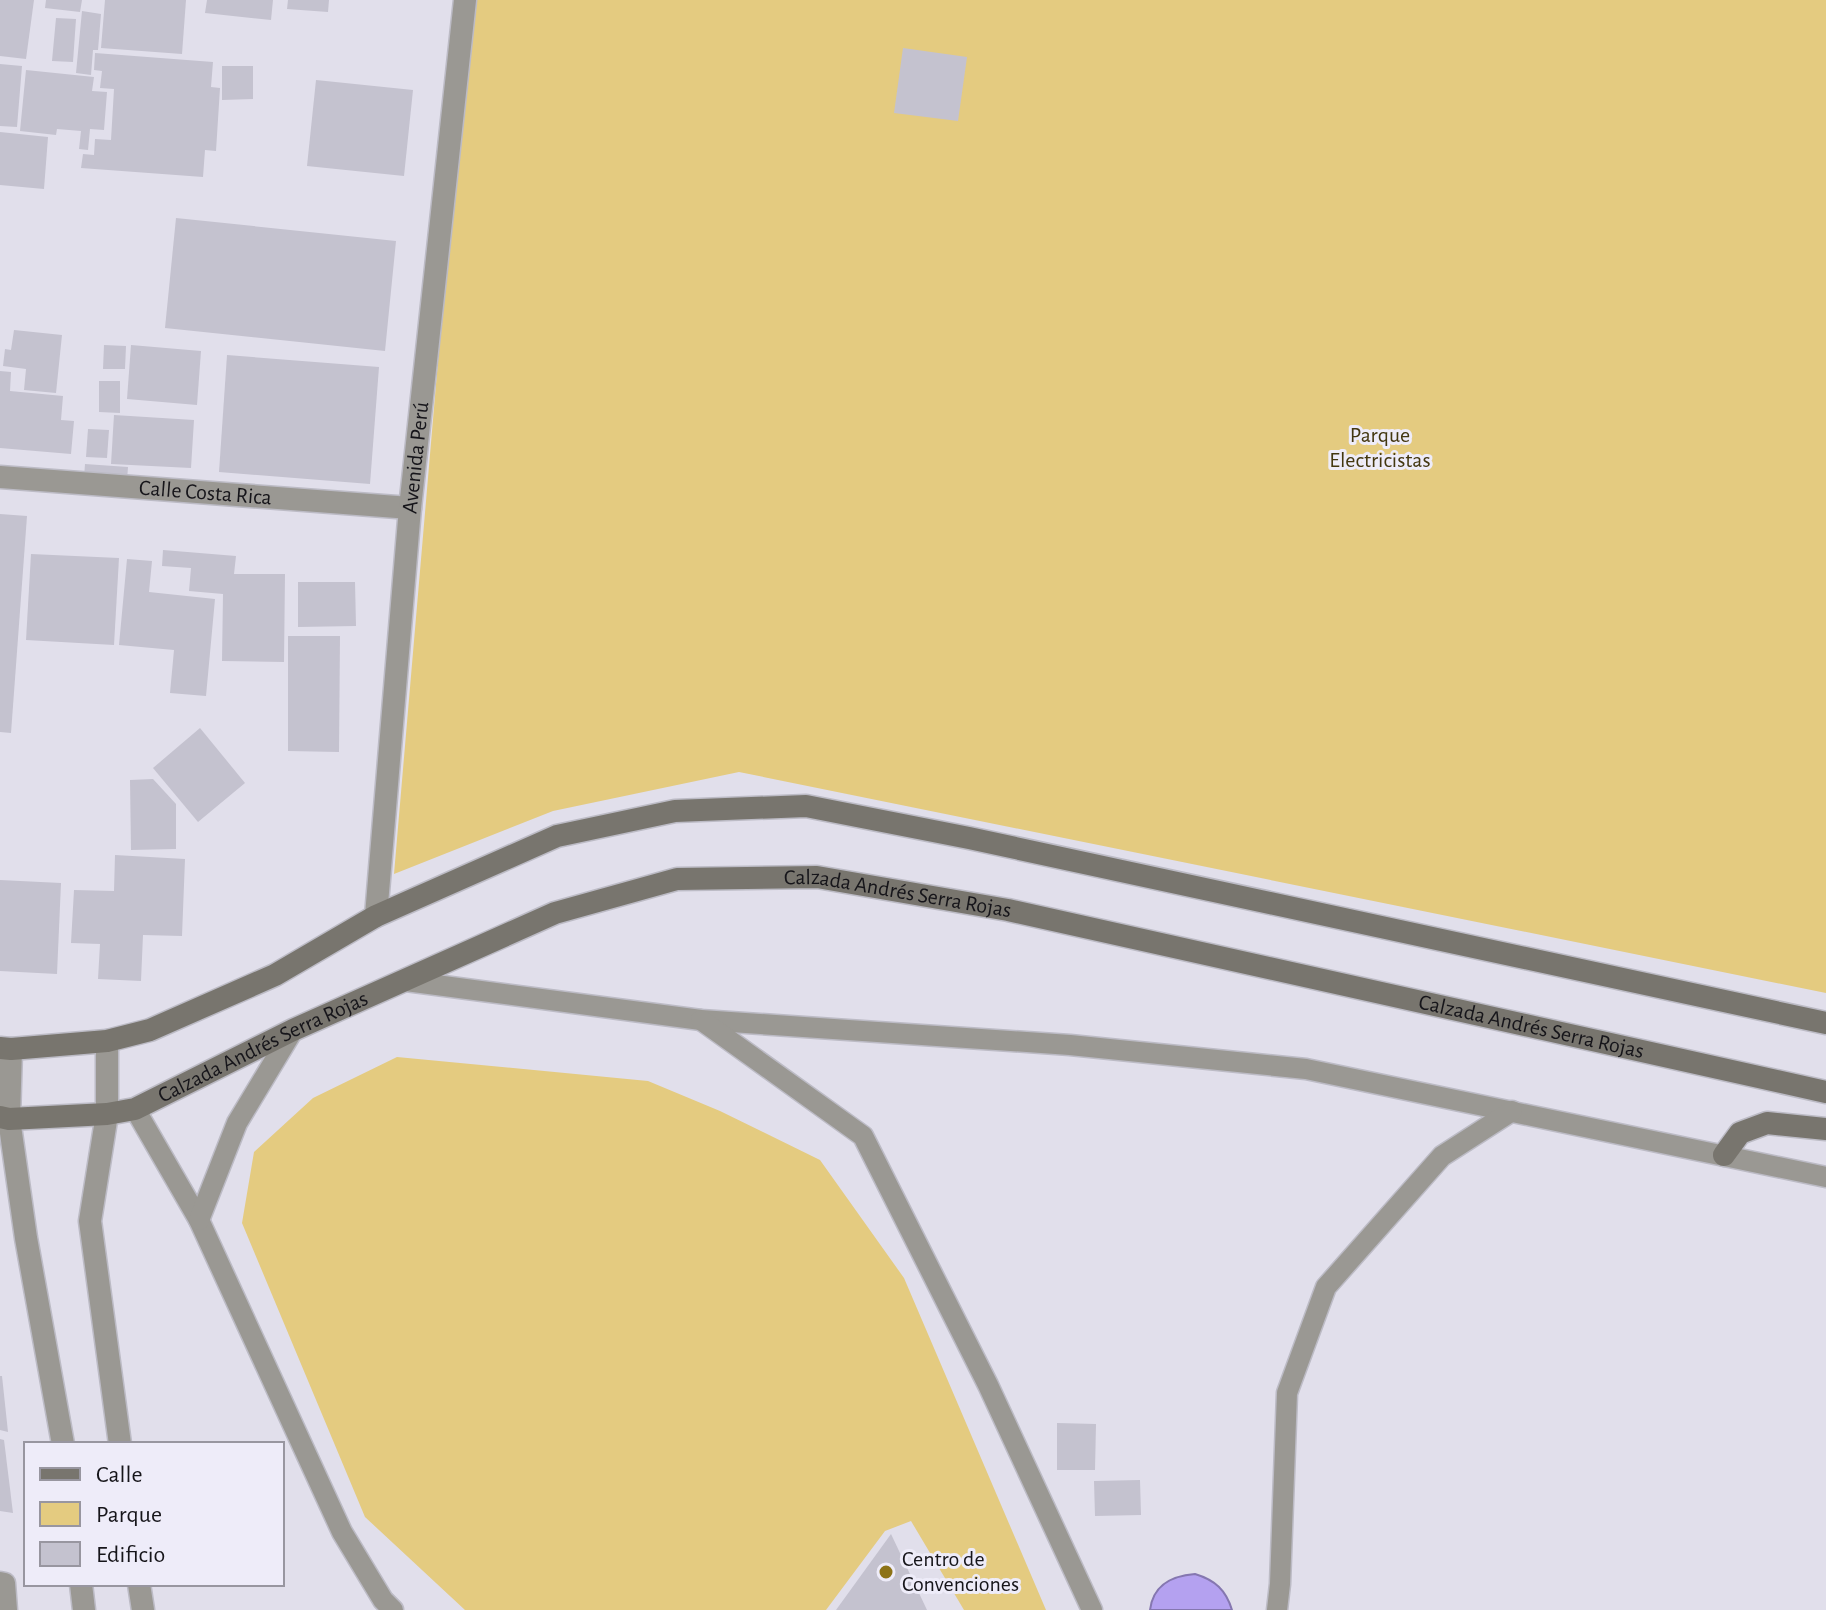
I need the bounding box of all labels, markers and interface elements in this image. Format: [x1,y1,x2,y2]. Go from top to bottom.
street label: Avenida Perú [398,401,432,515]
park label: Parque Electricistas [1329,424,1431,471]
street label: Calle Costa Rica [138,477,273,509]
street label: Calzada Andrés Serra Rojas [784,866,1013,921]
street label: Calzada Andrés Serra Rojas [154,987,371,1107]
street label: Calzada Andrés Serra Rojas [1417,991,1646,1062]
legend [24,1442,284,1586]
text: Calle [96,1463,143,1487]
text: Parque [96,1503,162,1527]
text: Edificio [96,1543,165,1567]
place label: Centro de Convenciones [902,1548,1019,1595]
marker: Centro de Convenciones [877,1563,895,1581]

